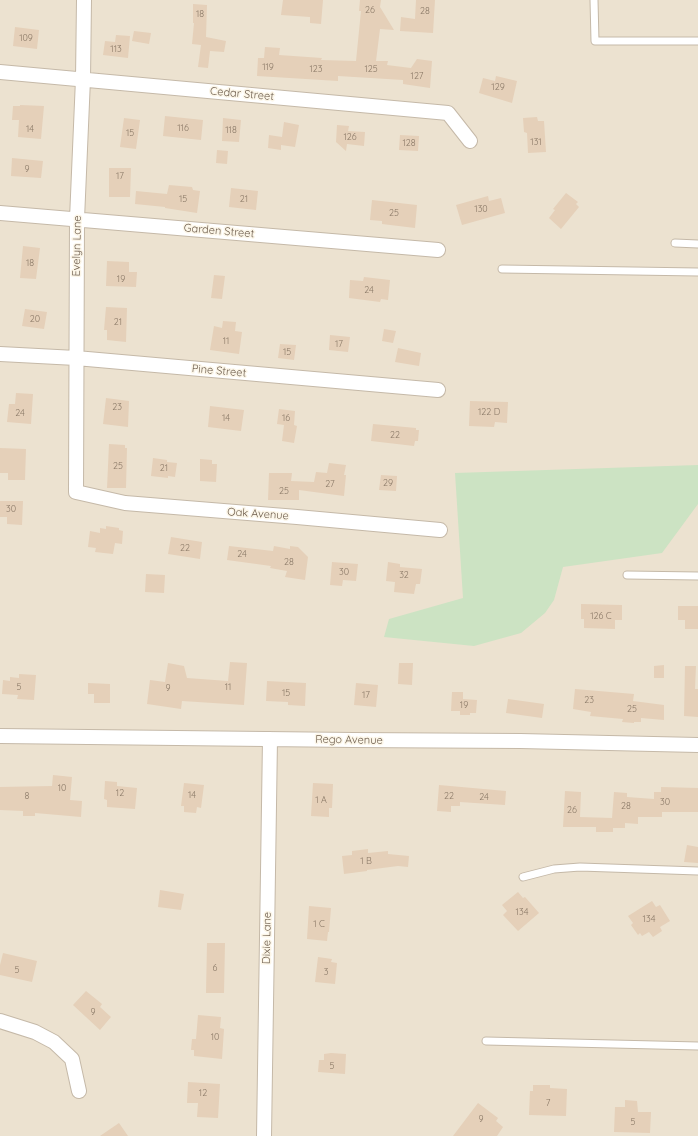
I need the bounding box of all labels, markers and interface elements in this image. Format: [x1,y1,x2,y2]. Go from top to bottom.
house number: 26 [365,5,375,15]
house number: 28 [420,6,430,16]
house number: 18 [196,9,204,19]
house number: 109 [19,33,33,43]
house number: 113 [110,44,122,54]
house number: 119 [262,62,274,72]
house number: 123 [309,64,323,74]
house number: 125 [364,64,378,74]
house number: 127 [411,71,423,81]
house number: 129 [491,82,505,92]
street label: Cedar Street [210,85,274,103]
house number: 116 [177,123,189,133]
house number: 14 [26,124,34,134]
house number: 118 [225,125,237,135]
house number: 15 [126,128,134,138]
house number: 126 [343,132,357,142]
house number: 131 [530,137,542,147]
house number: 128 [402,138,416,148]
house number: 9 [24,164,30,174]
house number: 17 [116,171,124,181]
house number: 15 [179,194,187,204]
house number: 21 [240,194,248,204]
house number: 130 [474,204,488,214]
house number: 25 [389,208,399,218]
street label: Evelyn Lane [70,215,84,277]
street label: Garden Street [183,221,255,241]
house number: 18 [26,258,34,268]
house number: 19 [117,274,125,284]
house number: 24 [364,285,374,295]
house number: 20 [30,314,40,324]
house number: 21 [114,317,122,327]
house number: 11 [223,336,229,346]
house number: 17 [335,339,343,349]
house number: 15 [283,347,291,357]
street label: Pine Street [191,362,247,380]
house number: 23 [112,402,122,412]
house number: 122 D [478,407,500,417]
house number: 24 [15,408,25,418]
house number: 14 [222,413,230,423]
house number: 16 [282,413,290,423]
house number: 22 [390,430,400,440]
house number: 25 [113,461,123,471]
house number: 21 [160,463,168,473]
house number: 29 [383,478,393,488]
house number: 27 [325,479,335,489]
house number: 25 [279,486,289,496]
house number: 30 [6,504,16,514]
street label: Oak Avenue [227,505,289,523]
house number: 22 [180,543,190,553]
house number: 24 [237,549,247,559]
house number: 28 [284,557,294,567]
house number: 30 [339,567,349,577]
house number: 32 [399,570,409,580]
house number: 126 C [590,611,612,621]
house number: 5 [17,682,21,692]
house number: 11 [225,682,231,692]
house number: 9 [165,683,171,693]
house number: 15 [282,688,290,698]
house number: 17 [362,690,370,700]
house number: 23 [584,695,594,705]
house number: 19 [460,700,468,710]
house number: 25 [627,704,637,714]
street label: Rego Avenue [315,733,383,747]
house number: 10 [58,783,66,793]
house number: 12 [116,788,124,798]
house number: 14 [188,790,196,800]
house number: 8 [25,791,29,801]
house number: 22 [444,791,454,801]
house number: 24 [479,792,489,802]
house number: 1 A [315,795,327,805]
house number: 30 [660,797,670,807]
house number: 28 [621,801,631,811]
house number: 26 [567,805,577,815]
house number: 1 B [360,856,372,866]
house number: 134 [516,907,528,917]
street label: Dixie Lane [260,912,274,964]
house number: 134 [643,914,655,924]
house number: 1 C [313,919,325,929]
house number: 6 [213,963,217,973]
house number: 5 [15,965,19,975]
house number: 3 [324,967,328,977]
house number: 9 [90,1007,96,1017]
house number: 10 [211,1032,219,1042]
house number: 5 [330,1061,334,1071]
house number: 12 [199,1088,207,1098]
house number: 7 [546,1098,550,1108]
house number: 9 [478,1114,484,1124]
house number: 5 [631,1117,635,1127]

